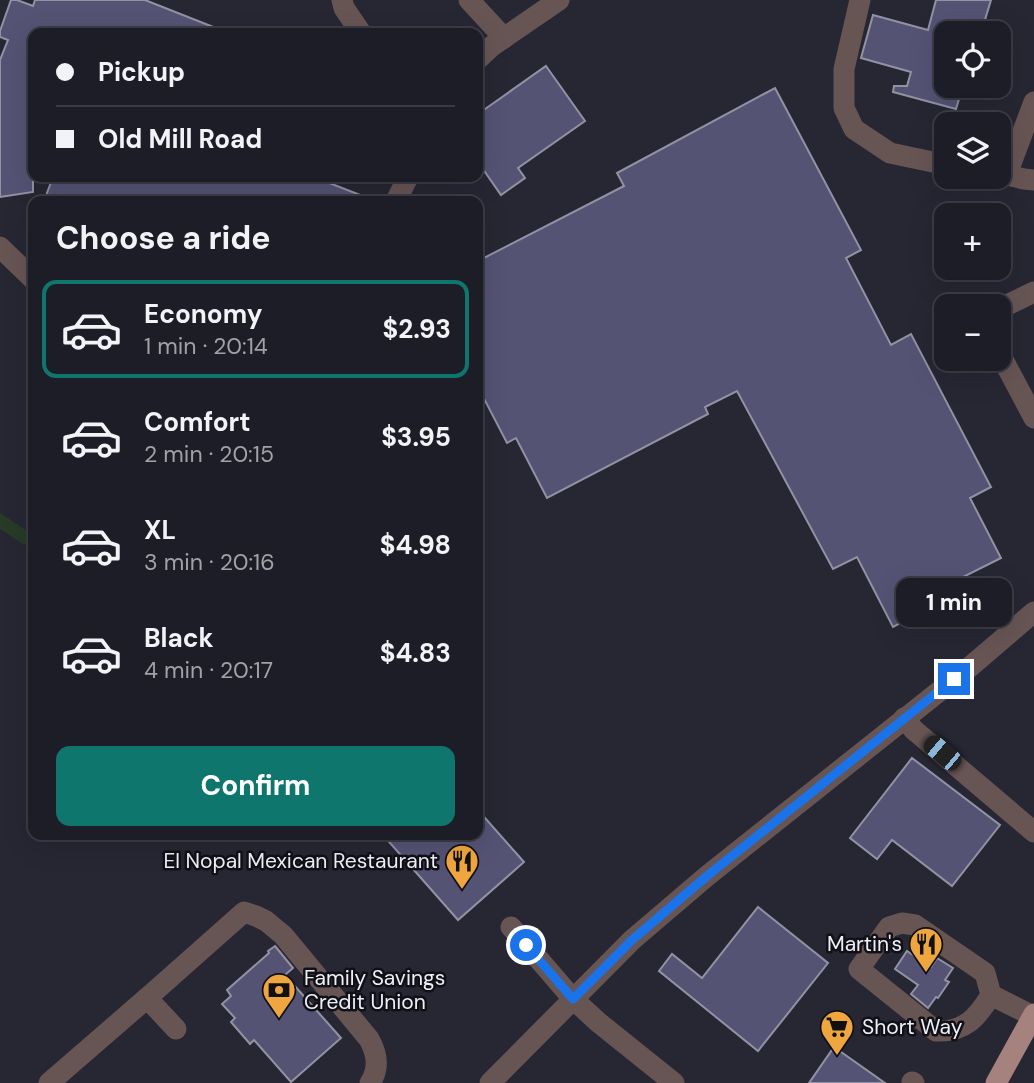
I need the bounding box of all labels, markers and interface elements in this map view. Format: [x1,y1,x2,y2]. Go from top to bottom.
map controls [934,21,1011,371]
button: locate [934,21,1011,98]
text: Pickup [98,55,185,89]
button: layers [934,112,1011,189]
text: Old Mill Road [98,122,262,156]
button: + [934,203,1011,280]
text: Choose a ride [56,217,271,259]
button: − [934,294,1011,371]
text: Economy [144,297,262,331]
icon: car [60,298,123,361]
text: $2.93 [383,312,451,346]
text: 1 min · 20:14 [144,331,268,361]
text: Comfort [144,405,250,439]
icon: car [60,406,123,469]
text: $3.95 [381,420,451,454]
text: 2 min · 20:15 [144,439,274,469]
text: XL [144,513,176,547]
icon: car [60,514,123,577]
text: $4.98 [380,528,451,562]
text: 3 min · 20:16 [144,547,275,577]
callout: 1 min [896,578,1012,626]
text: 1 min [926,587,982,617]
text: Black [144,621,214,655]
icon: car [60,622,123,685]
text: $4.83 [380,636,451,670]
text: 4 min · 20:17 [144,655,273,685]
route end [938,663,970,695]
car [920,731,965,775]
button: Confirm [56,746,455,826]
restaurant icon: El Nopal Mexican Restaurant [443,842,481,891]
place label: El Nopal Mexican Restaurant [163,847,438,875]
restaurant icon: Martin's [907,925,945,974]
route start [510,929,542,961]
place label: Martin's [827,930,902,958]
place label: Family Savings Credit Union [304,964,445,1016]
bank icon: Family Savings Credit Union [260,971,298,1020]
supermarket icon: Short Way [818,1008,856,1057]
place label: Short Way [862,1013,963,1041]

